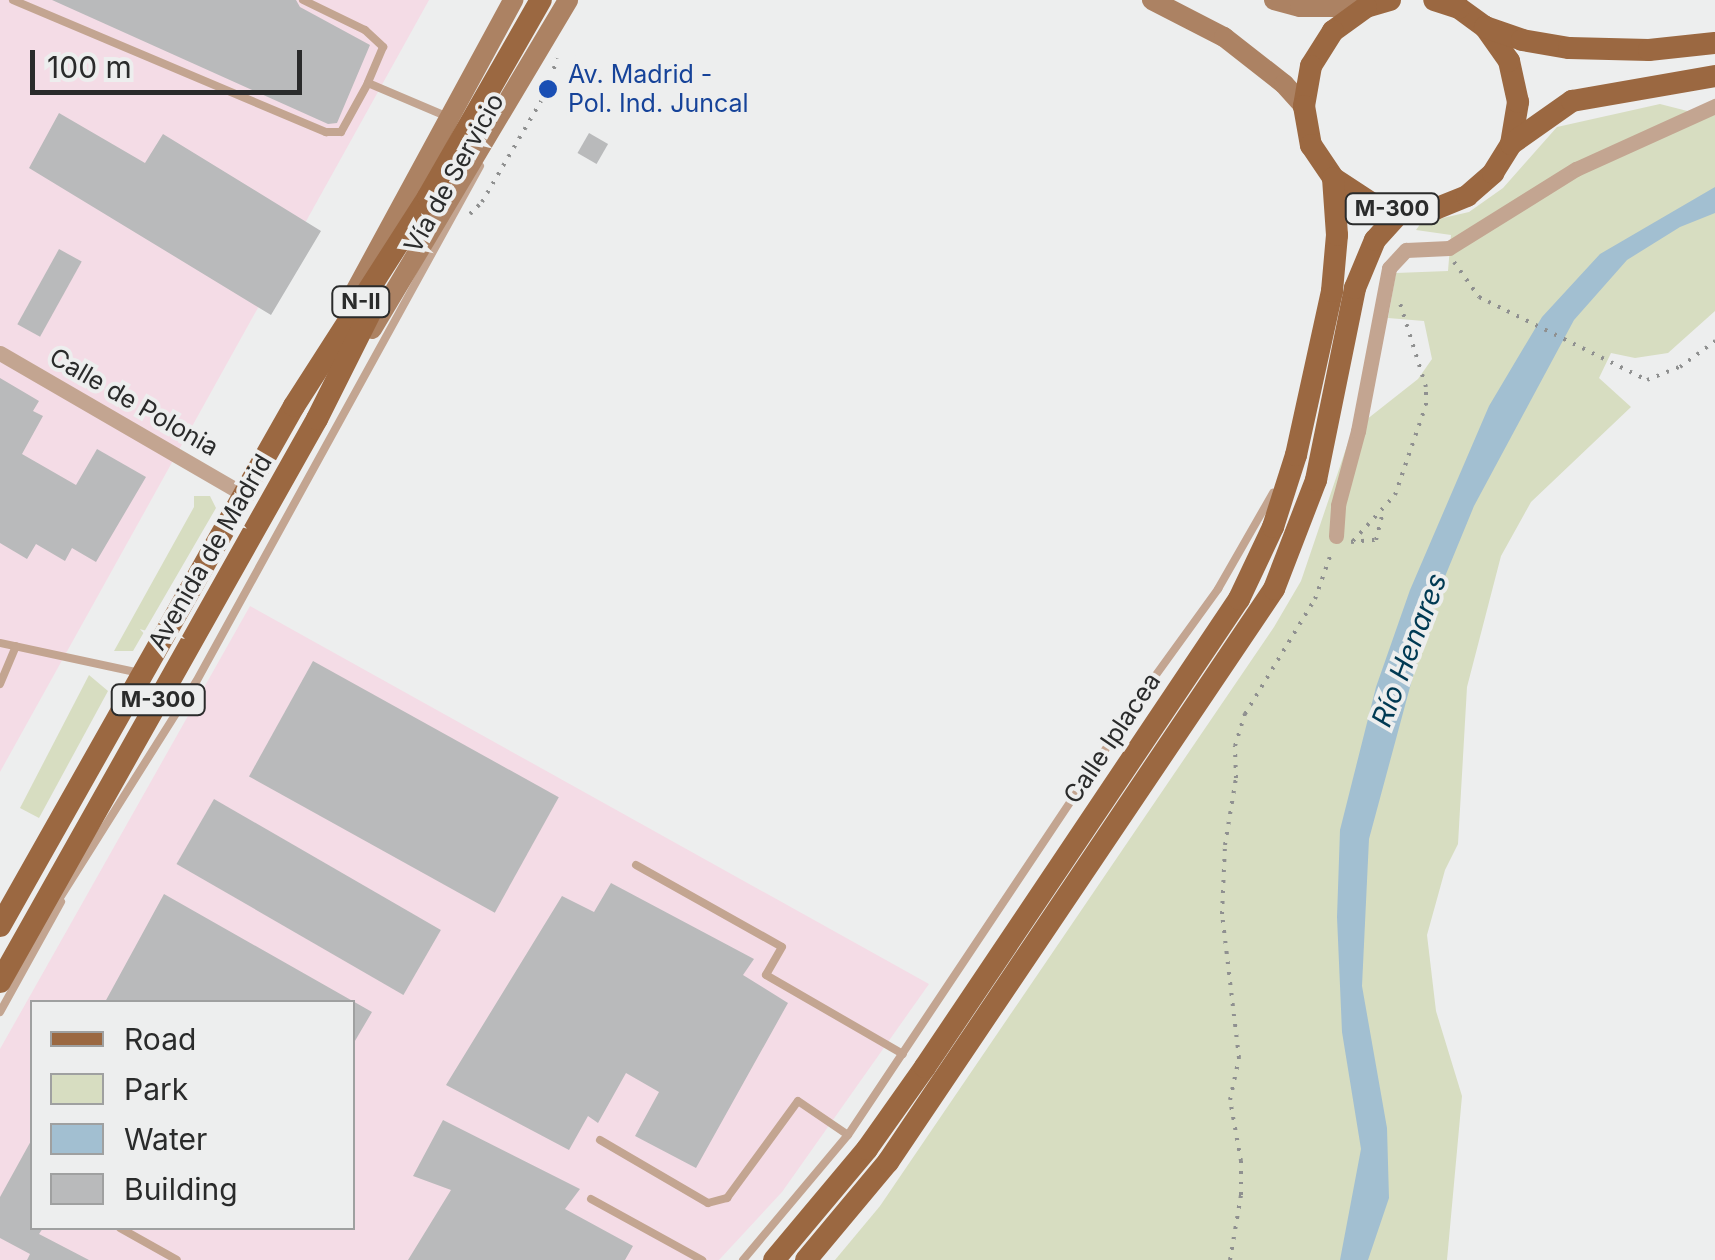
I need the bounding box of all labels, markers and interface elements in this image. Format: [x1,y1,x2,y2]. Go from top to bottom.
scale bar [35,30,308,92]
text: 100 m [47,49,132,85]
place label: Av. Madrid - Pol. Ind. Juncal [568,60,749,119]
marker: Av. Madrid - Pol. Ind. Juncal [537,78,559,100]
street label: Vía de Servicio [398,88,510,258]
road number: M-300 [1344,192,1440,226]
road number: N-II [331,285,391,319]
street label: Calle de Polonia [44,342,224,462]
street label: Avenida de Madrid [142,449,278,655]
water label: Río Henares [1364,569,1454,731]
street label: Calle Iplacea [1057,667,1167,809]
road number: M-300 [110,683,206,717]
legend [30,1000,355,1230]
text: Road [124,1021,196,1057]
text: Park [124,1071,188,1107]
text: Water [124,1121,207,1157]
text: Building [124,1171,238,1207]

